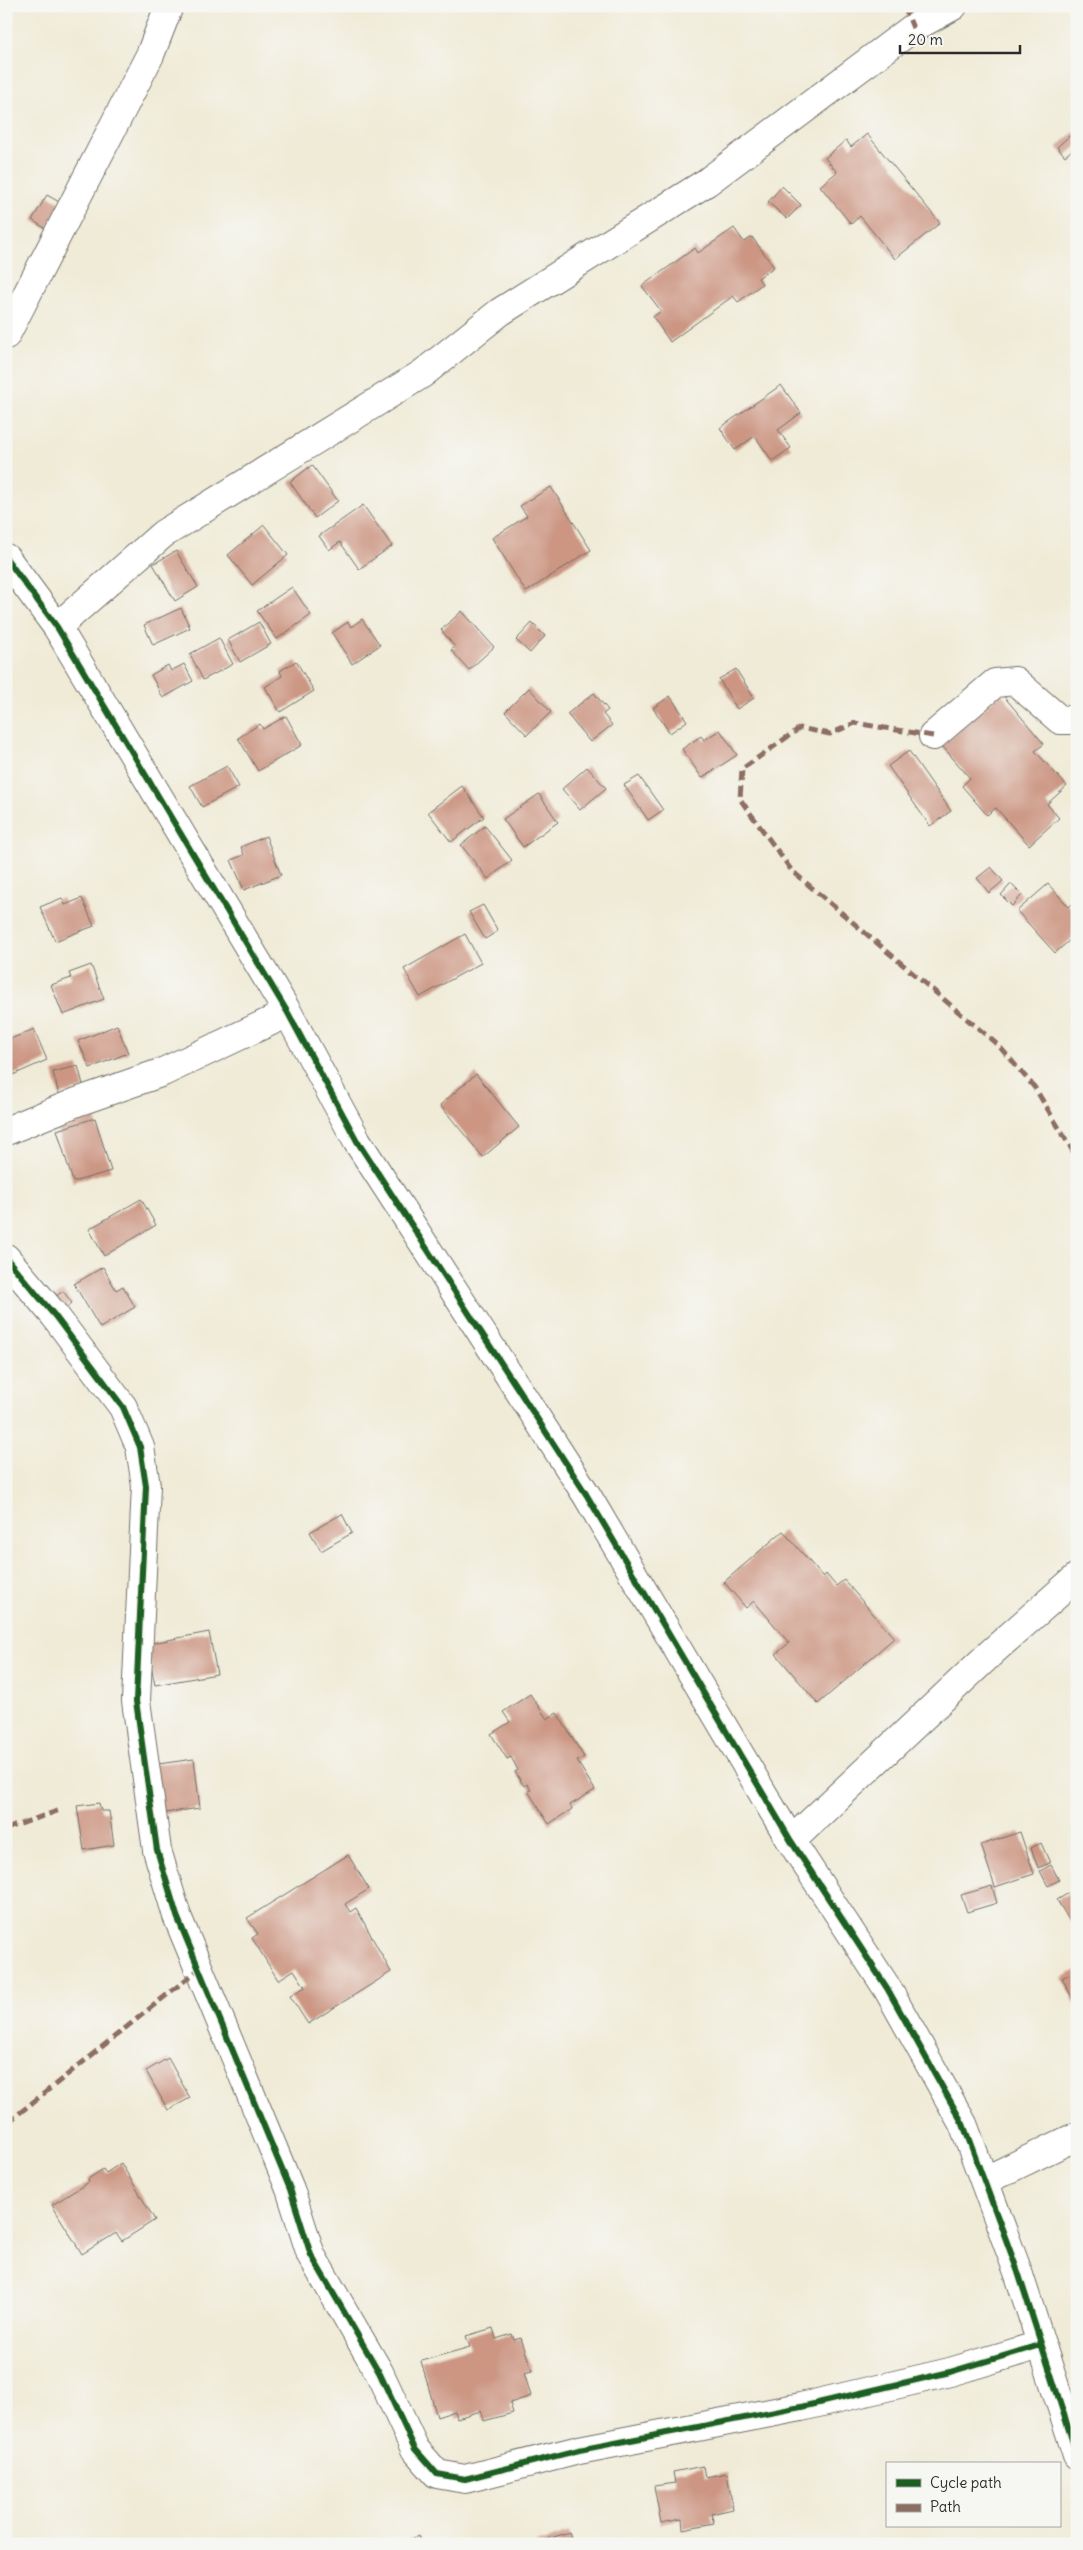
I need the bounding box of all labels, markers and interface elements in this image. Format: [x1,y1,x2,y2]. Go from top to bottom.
scale bar [900,22,1020,54]
text: 20 m [908,30,943,49]
legend [886,2462,1060,2528]
text: Cycle path [930,2473,1002,2492]
text: Path [930,2497,961,2516]

